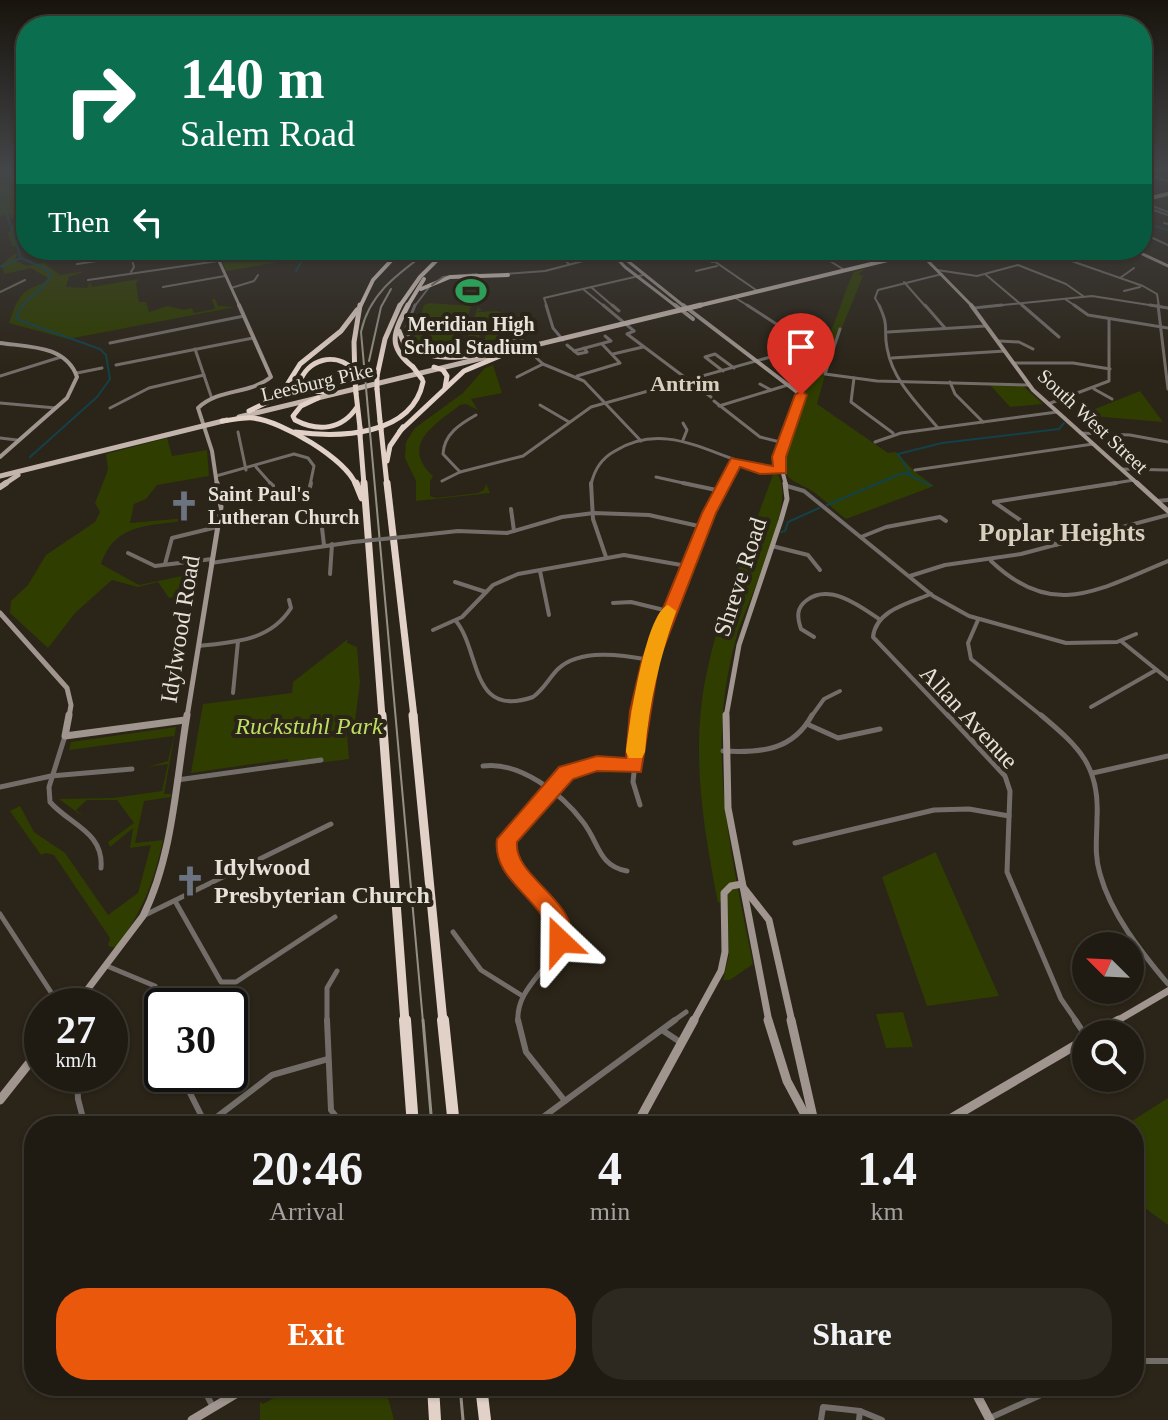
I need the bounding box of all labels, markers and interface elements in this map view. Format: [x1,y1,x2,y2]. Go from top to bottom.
icon: right [48,48,152,152]
text: 140 m [180,48,325,110]
text: Salem Road [180,114,355,154]
icon: left [126,200,170,244]
text: Then [48,205,110,238]
sports icon: Meridian High School Stadium [454,274,488,308]
place label: Meridian High School Stadium [404,313,538,358]
pin [767,313,835,395]
icon: arrive [779,325,823,369]
street label: Leesburg Pike [259,358,376,407]
street label: South West Street [1033,364,1153,478]
district label: Antrim [650,371,720,396]
place label: Saint Paul's Lutheran Church [208,483,359,528]
church icon: Saint Paul's Lutheran Church [167,489,201,523]
street label: Shreve Road [709,514,771,640]
district label: Poplar Heights [979,518,1145,547]
street label: Idylwood Road [156,554,204,704]
street label: Allan Avenue [915,660,1023,774]
park label: Ruckstuhl Park [234,713,383,739]
place label: Idylwood Presbyterian Church [214,854,430,908]
church icon: Idylwood Presbyterian Church [173,864,207,898]
position arrow [518,899,602,983]
north arrow [1072,932,1144,1004]
map controls [1072,932,1144,1092]
speed limit sign: 30 [144,988,248,1092]
text: 27 [56,1007,96,1052]
button: search [1072,1020,1144,1092]
text: km/h [55,1049,97,1071]
text: 20:46 [251,1142,363,1195]
text: 4 [598,1142,622,1195]
text: 1.4 [857,1142,917,1195]
text: Arrival [269,1197,344,1226]
text: min [590,1197,630,1226]
text: km [870,1197,904,1226]
button: Exit [56,1288,576,1380]
button: Share [592,1288,1112,1380]

